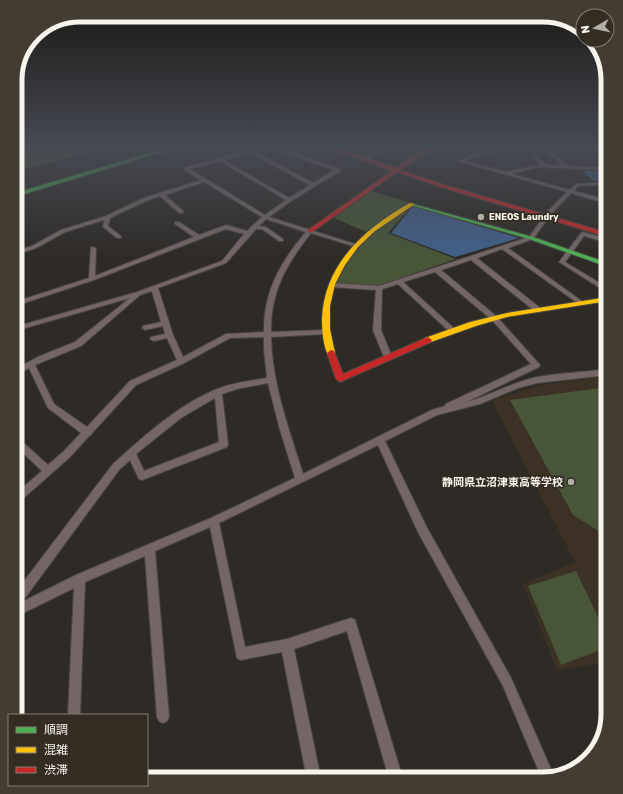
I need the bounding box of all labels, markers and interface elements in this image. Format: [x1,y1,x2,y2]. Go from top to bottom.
north arrow [575,8,615,48]
text: N [579,24,593,34]
marker: ENEOS Laundry [476,212,486,222]
place label: ENEOS Laundry [489,212,559,222]
place label: 静岡県立沼津東高等学校 [442,476,563,489]
marker: 静岡県立沼津東高等学校 [566,477,576,487]
legend [8,714,148,786]
text: 順調 [44,723,68,737]
text: 混雑 [44,743,68,757]
text: 渋滞 [44,763,68,777]

